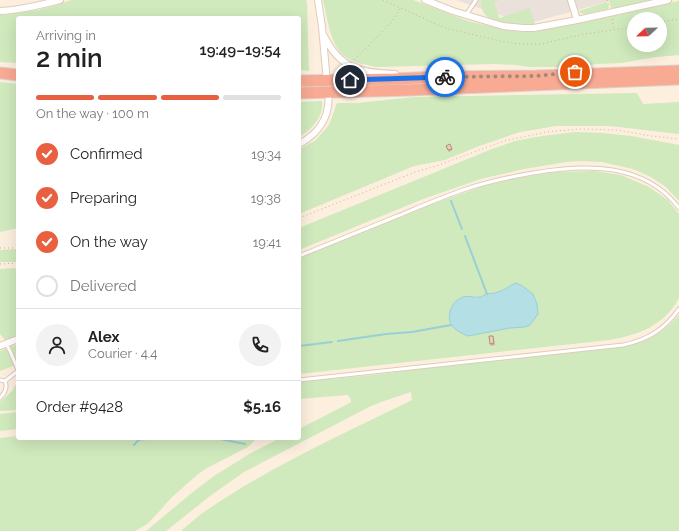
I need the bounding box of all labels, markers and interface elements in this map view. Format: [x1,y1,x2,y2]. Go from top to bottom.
north arrow [627,12,667,52]
map controls [627,12,667,52]
text: Arriving in [36,28,96,43]
text: 19:49–19:54 [200,41,281,59]
text: 2 min [36,43,103,73]
pin [558,55,592,89]
courier [425,57,465,97]
icon: bag [564,61,586,83]
pin [333,63,367,97]
icon: bike [434,66,456,88]
icon: home [339,69,361,91]
text: On the way · 100 m [36,106,149,121]
icon: check [36,143,58,165]
text: Confirmed [70,145,143,163]
text: 19:34 [251,147,281,162]
icon: check [36,187,58,209]
text: Preparing [70,189,137,207]
text: 19:38 [251,191,281,206]
icon: check [36,231,58,253]
text: On the way [70,233,148,251]
text: 19:41 [253,235,281,250]
text: Delivered [70,277,137,295]
button: person [36,324,78,366]
button: phone [239,324,281,366]
text: Alex [88,328,119,346]
text: Courier · 4.4 [88,346,157,361]
text: Order #9428 [36,398,123,416]
text: $5.16 [243,398,281,416]

